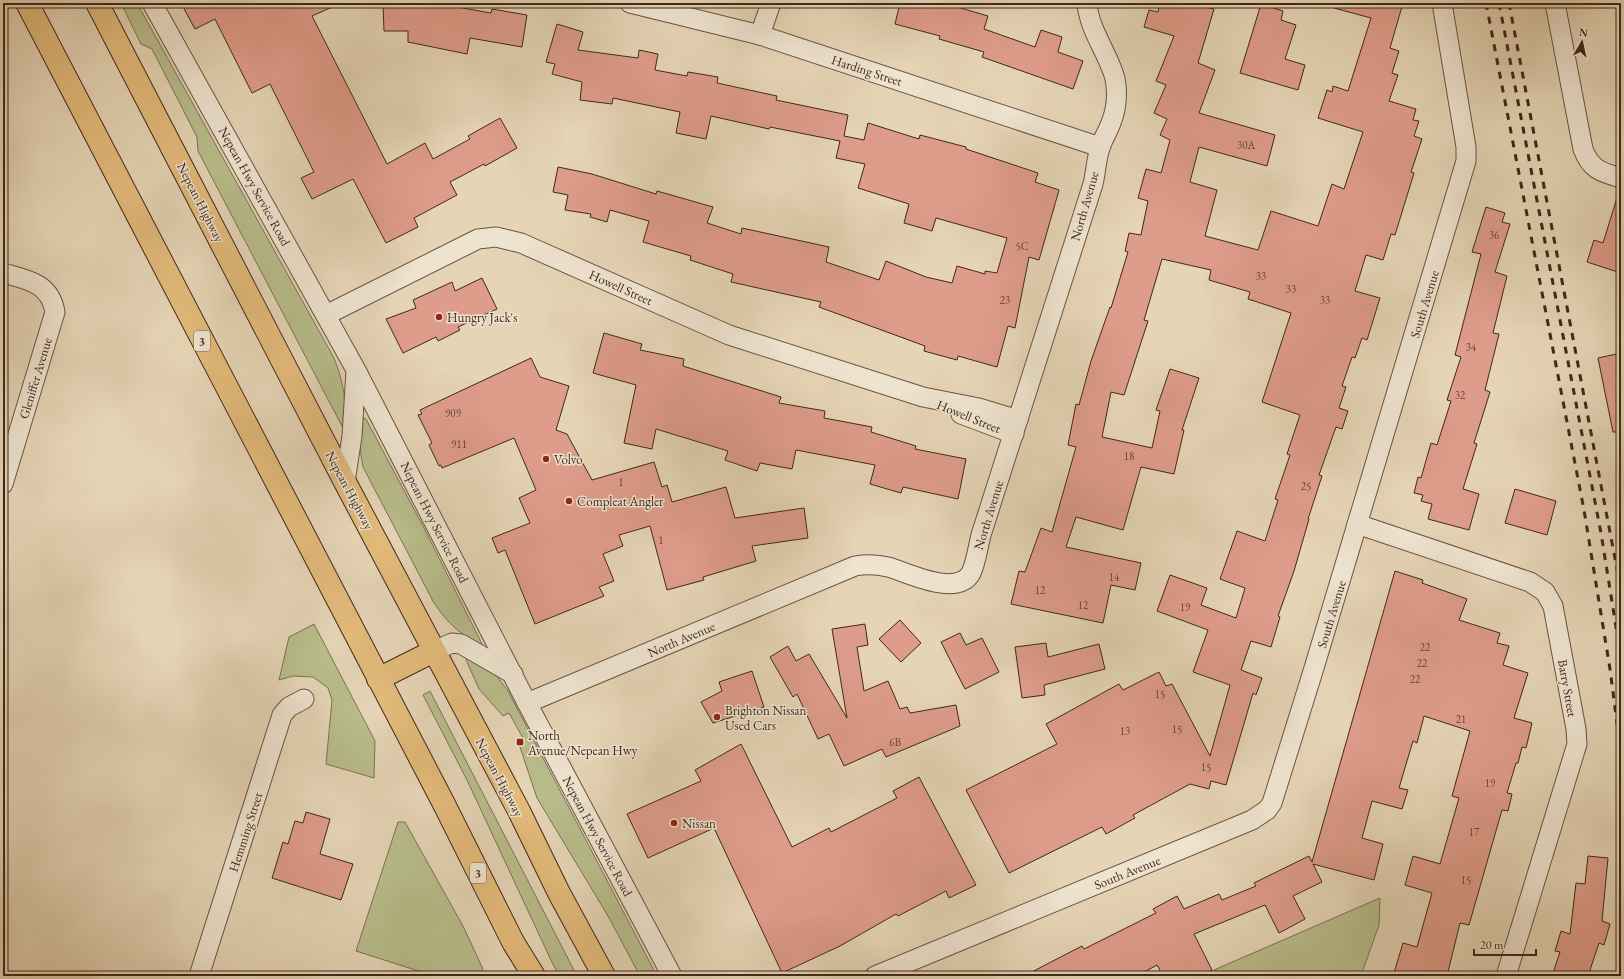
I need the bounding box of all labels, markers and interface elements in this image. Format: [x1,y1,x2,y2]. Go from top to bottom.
north arrow [1562,22,1602,62]
text: N [1578,25,1589,40]
street label: Harding Street [829,51,904,90]
street label: Nepean Hwy Service Road [215,124,295,249]
house number: 30A [1237,138,1255,152]
street label: Nepean Highway [173,160,228,245]
street label: North Avenue [1066,169,1103,243]
house number: 36 [1489,228,1500,242]
house number: 5C [1015,239,1029,253]
street label: Howell Street [586,266,655,309]
street label: South Avenue [1406,268,1443,340]
house number: 33 [1256,269,1266,283]
house number: 33 [1286,282,1296,296]
house number: 23 [1000,293,1010,307]
house number: 33 [1320,293,1330,307]
place label: Hungry Jack's [447,309,517,326]
marker: Hungry Jack's [434,312,444,322]
road number: 3 [194,331,210,351]
street label: Gleniffer Avenue [15,335,56,421]
house number: 34 [1466,340,1477,354]
house number: 32 [1455,388,1466,402]
street label: Howell Street [934,396,1003,437]
house number: 909 [445,406,462,420]
house number: 911 [451,437,467,451]
street label: Nepean Highway [322,448,378,533]
house number: 18 [1124,449,1134,463]
place label: Volvo [554,451,583,468]
marker: Volvo [541,454,551,464]
street label: Nepean Hwy Service Road [397,459,473,586]
house number: 1 [618,475,624,489]
street label: North Avenue [970,478,1007,552]
house number: 25 [1301,479,1311,493]
place label: Compleat Angler [577,493,664,510]
marker: Compleat Angler [564,496,574,506]
house number: 1 [658,533,664,547]
house number: 14 [1109,570,1120,584]
street label: South Avenue [1313,578,1350,650]
house number: 12 [1035,583,1046,597]
house number: 12 [1078,598,1089,612]
house number: 19 [1180,600,1191,614]
street label: North Avenue [645,618,718,661]
house number: 22 [1420,640,1431,654]
house number: 22 [1417,656,1428,670]
street label: Barry Street [1554,658,1581,718]
house number: 22 [1410,672,1421,686]
house number: 15 [1155,687,1165,701]
place label: Brighton Nissan Used Cars [725,702,807,734]
marker: Brighton Nissan Used Cars [712,712,722,722]
house number: 21 [1456,712,1466,726]
house number: 15 [1172,722,1182,736]
house number: 13 [1120,724,1130,738]
place label: North Avenue/Nepean Hwy [527,727,638,759]
street label: Nepean Highway [472,735,528,820]
house number: 6B [889,735,901,749]
marker: North Avenue/Nepean Hwy [515,737,525,747]
house number: 15 [1201,760,1211,774]
street label: Nepean Hwy Service Road [559,773,637,900]
house number: 19 [1485,776,1496,790]
street label: Hemming Street [225,790,266,874]
place label: Nissan [682,815,716,832]
marker: Nissan [669,818,679,828]
house number: 17 [1469,825,1480,839]
street label: South Avenue [1092,851,1163,893]
road number: 3 [470,863,486,883]
house number: 15 [1461,873,1471,887]
scale bar [1474,931,1536,957]
text: 20 m [1480,937,1504,953]

